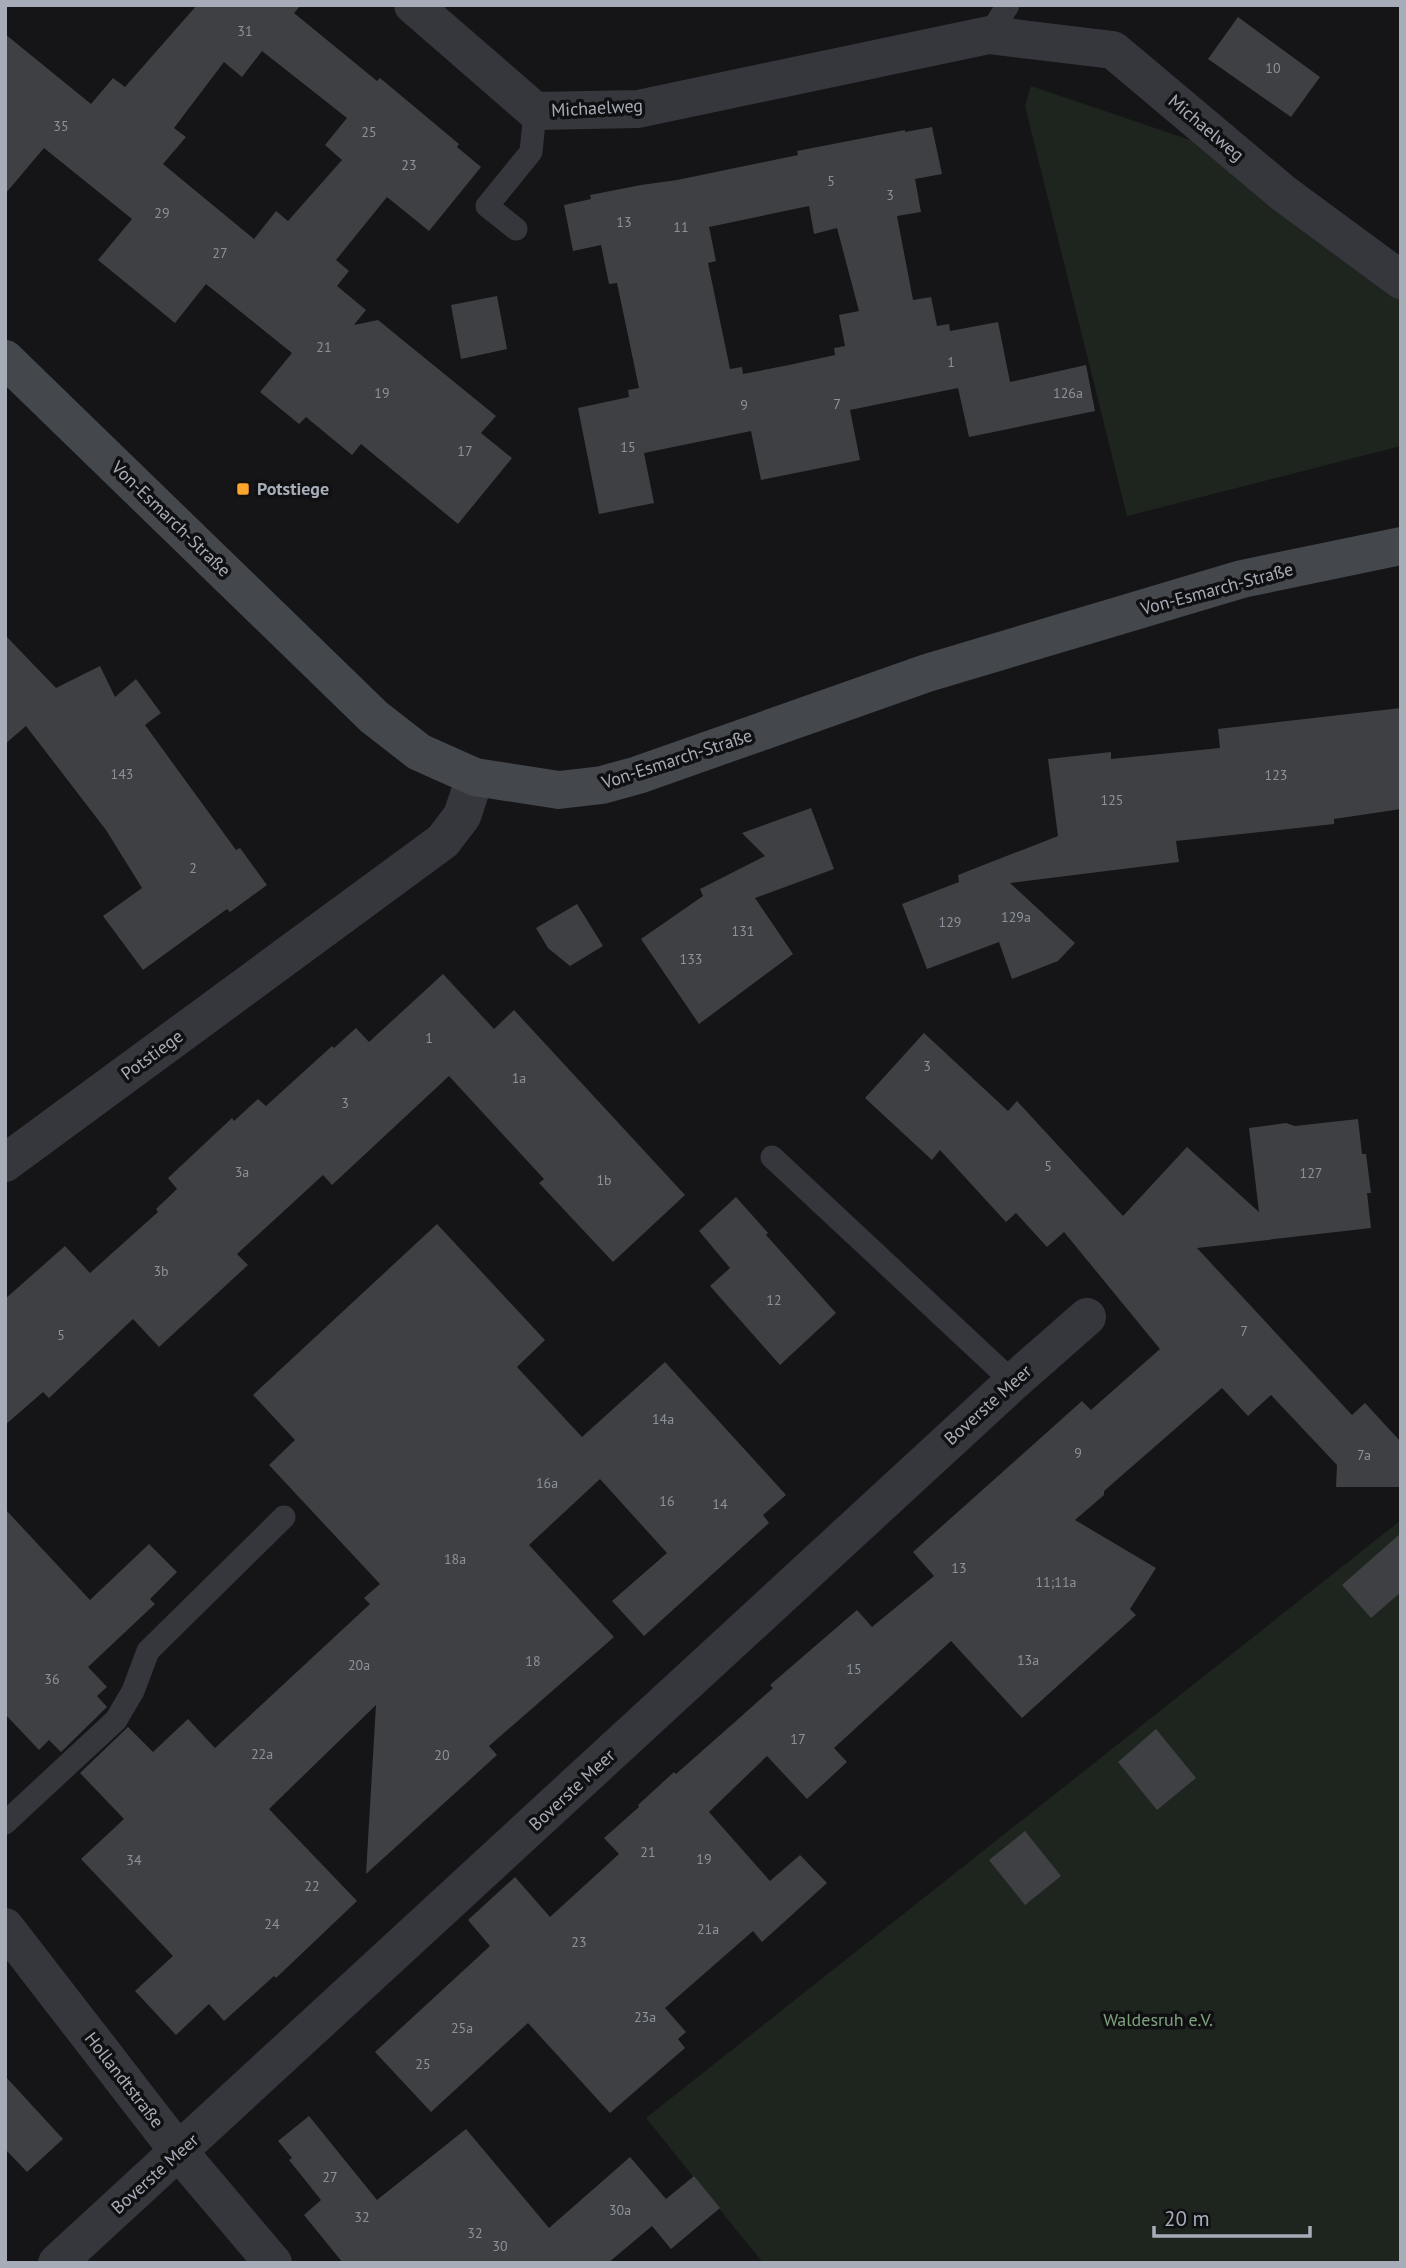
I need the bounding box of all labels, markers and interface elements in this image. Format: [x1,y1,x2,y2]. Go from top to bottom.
house number: 31 [237,22,253,40]
house number: 10 [1265,59,1281,77]
street label: Michaelweg [1164,89,1249,166]
street label: Michaelweg [550,94,644,121]
house number: 35 [53,117,69,135]
house number: 25 [361,123,377,141]
house number: 23 [401,156,417,174]
house number: 5 [827,172,835,190]
house number: 3 [886,186,894,204]
house number: 29 [154,204,170,222]
house number: 13 [616,213,632,231]
house number: 11 [673,218,689,236]
house number: 27 [212,244,228,262]
house number: 21 [316,338,332,356]
house number: 1 [947,353,955,371]
house number: 19 [374,384,390,402]
house number: 126a [1053,384,1083,402]
house number: 7 [833,395,841,413]
house number: 9 [740,396,748,414]
house number: 15 [620,438,636,456]
house number: 17 [457,442,473,460]
street label: Von-Esmarch-Straße [106,455,236,581]
place label: Potstiege [257,477,329,500]
marker: Potstiege [235,481,251,497]
street label: Von-Esmarch-Straße [1137,557,1296,620]
street label: Von-Esmarch-Straße [598,723,755,794]
house number: 143 [111,765,133,783]
house number: 123 [1265,766,1287,784]
house number: 125 [1101,791,1123,809]
house number: 2 [189,859,197,877]
house number: 129a [1001,908,1031,926]
house number: 129 [939,913,961,931]
house number: 131 [732,922,754,940]
house number: 133 [680,950,702,968]
street label: Potstiege [116,1024,187,1085]
house number: 1 [425,1029,433,1047]
house number: 3 [923,1057,931,1075]
house number: 1a [512,1069,526,1087]
house number: 3 [341,1094,349,1112]
house number: 5 [1044,1157,1052,1175]
house number: 3a [235,1163,249,1181]
house number: 127 [1300,1164,1322,1182]
house number: 1b [596,1171,612,1189]
house number: 3b [153,1262,169,1280]
house number: 12 [766,1291,782,1309]
house number: 7 [1240,1322,1248,1340]
house number: 5 [57,1326,65,1344]
street label: Boverste Meer [939,1359,1036,1450]
house number: 14a [652,1410,674,1428]
house number: 9 [1074,1444,1082,1462]
house number: 7a [1357,1446,1371,1464]
house number: 16a [536,1474,558,1492]
house number: 16 [659,1492,675,1510]
house number: 14 [712,1495,728,1513]
house number: 18a [444,1550,466,1568]
house number: 13 [951,1559,967,1577]
house number: 11;11a [1035,1573,1077,1591]
house number: 13a [1017,1651,1039,1669]
house number: 18 [525,1652,541,1670]
house number: 20a [348,1656,370,1674]
house number: 15 [846,1660,862,1678]
house number: 36 [44,1670,60,1688]
house number: 17 [790,1730,806,1748]
street label: Boverste Meer [524,1744,620,1835]
house number: 22a [251,1745,273,1763]
house number: 20 [434,1746,450,1764]
house number: 21 [640,1843,656,1861]
house number: 19 [696,1850,712,1868]
house number: 34 [126,1851,142,1869]
house number: 22 [304,1877,320,1895]
house number: 24 [264,1915,280,1933]
house number: 21a [697,1920,719,1938]
house number: 23 [571,1933,587,1951]
house number: 23a [634,2008,656,2026]
park label: Waldesruh e.V. [1103,2008,1213,2031]
house number: 25a [451,2019,473,2037]
street label: Hollandtstraße [80,2027,169,2132]
house number: 25 [415,2055,431,2073]
street label: Boverste Meer [106,2128,203,2219]
house number: 27 [322,2168,338,2186]
scale bar [1154,2194,1310,2238]
house number: 30a [609,2201,631,2219]
text: 20 m [1164,2205,1210,2232]
house number: 32 [354,2208,370,2226]
house number: 32 [467,2224,483,2242]
house number: 30 [492,2237,508,2255]

